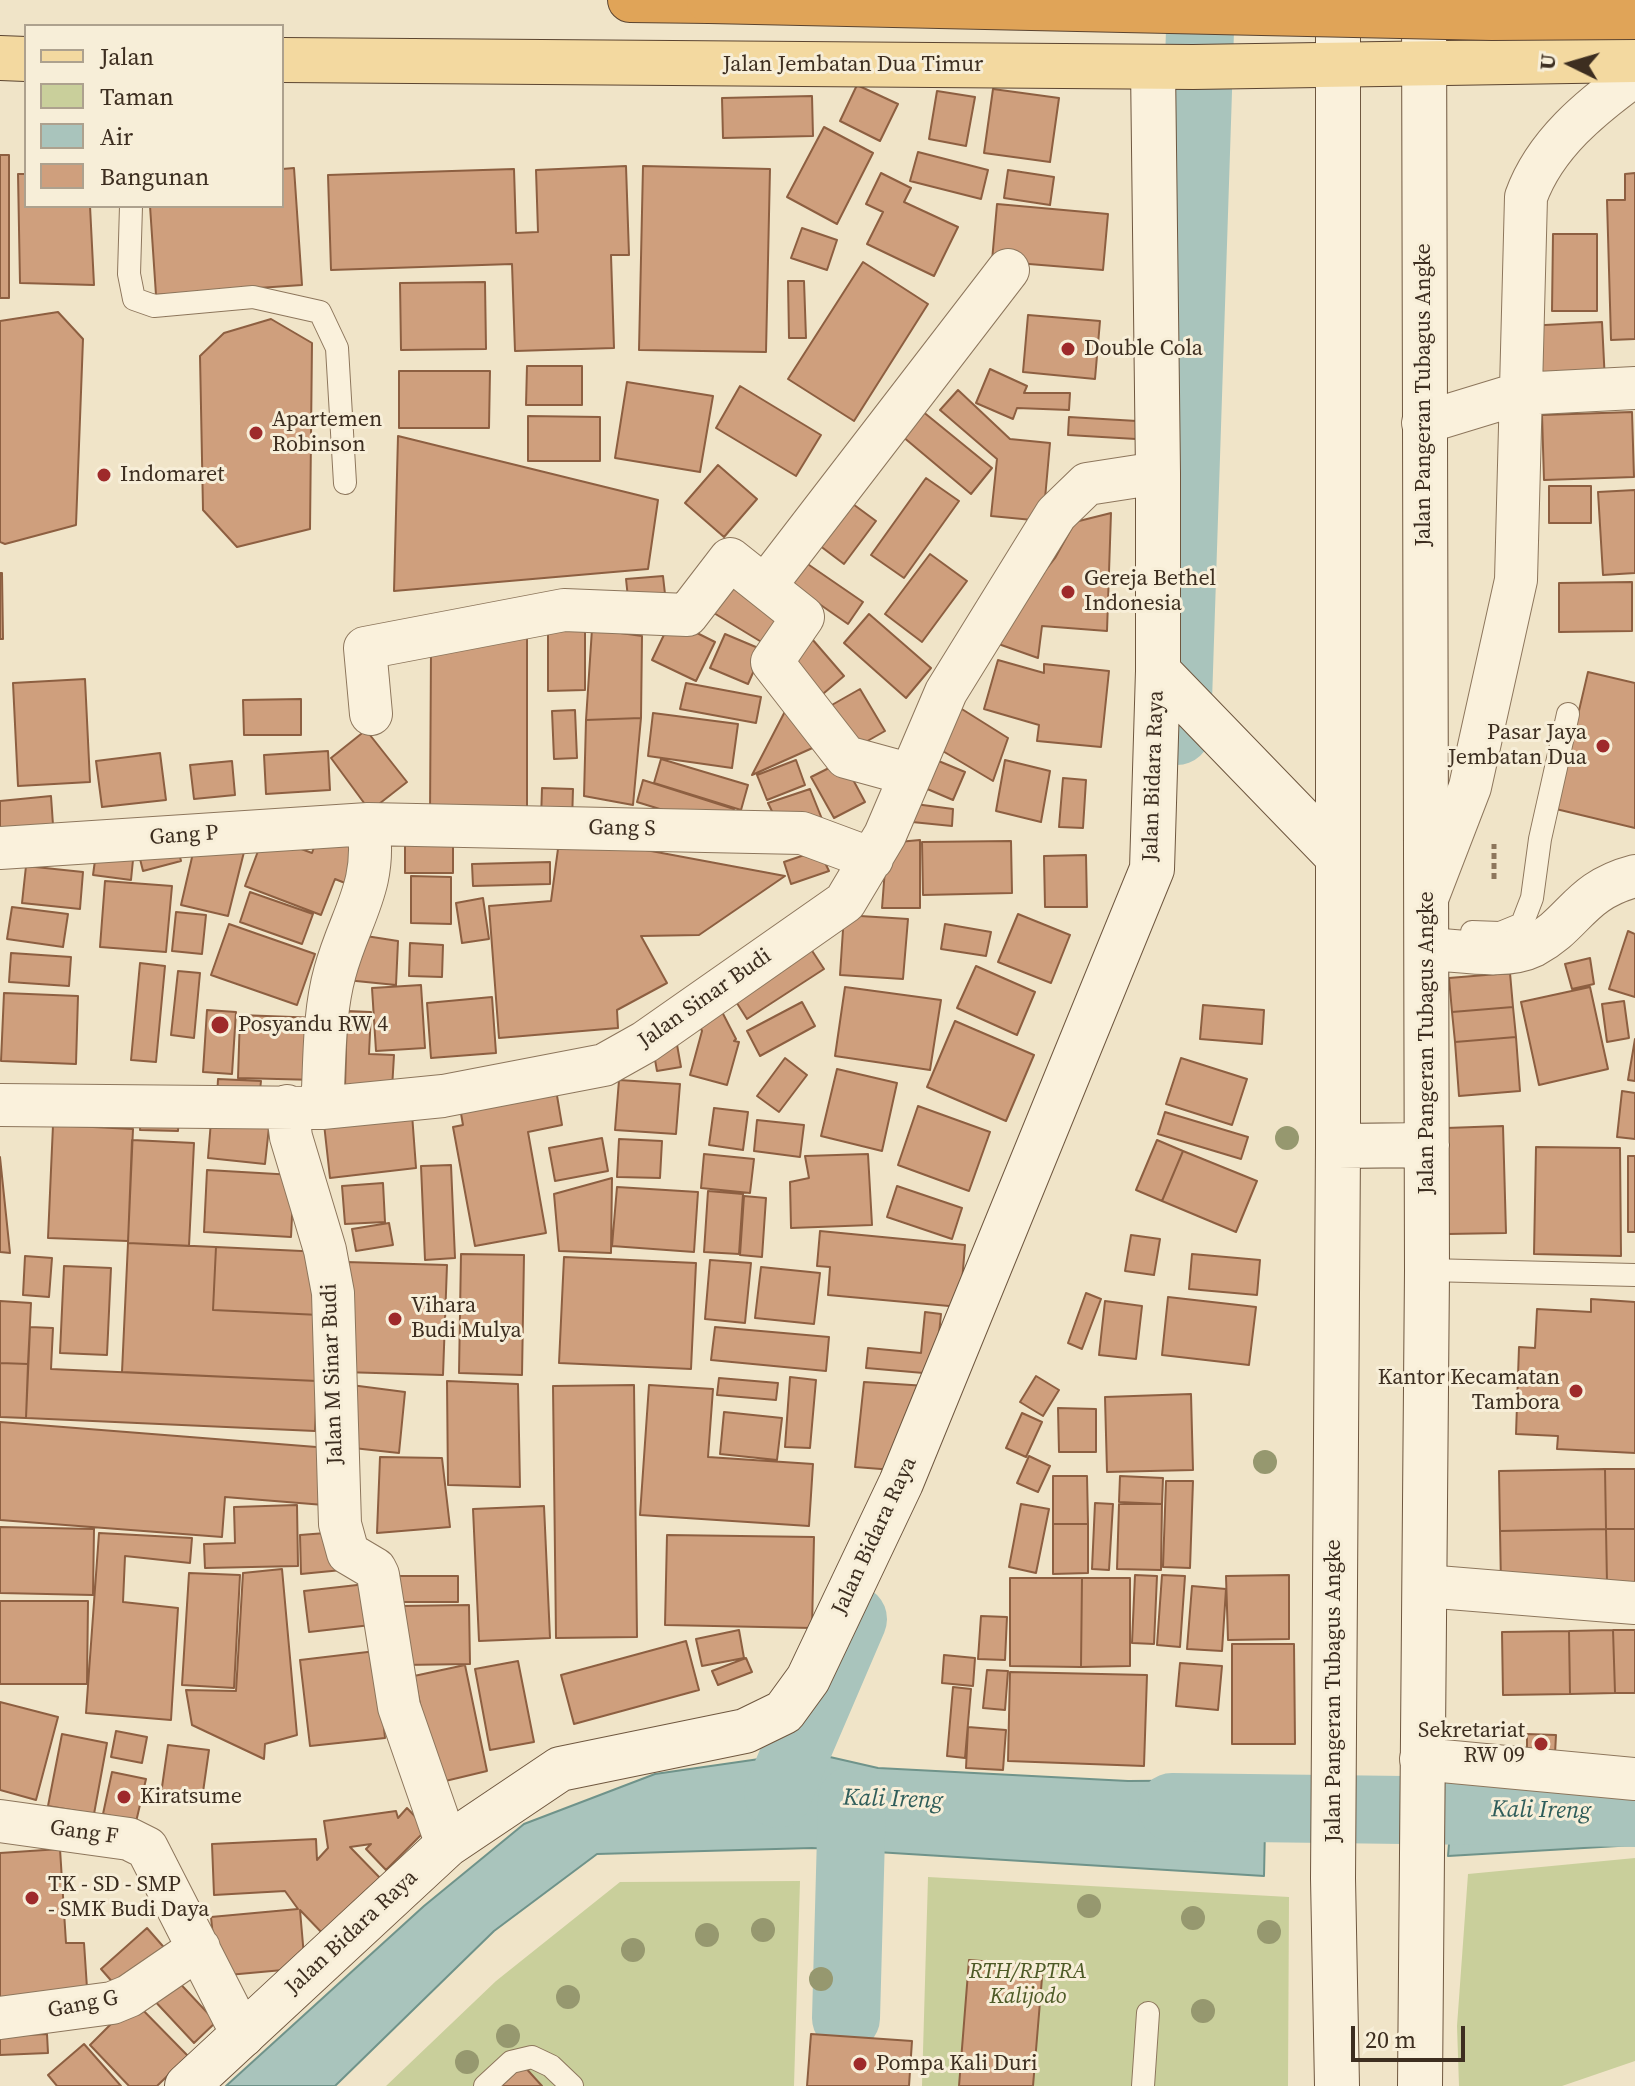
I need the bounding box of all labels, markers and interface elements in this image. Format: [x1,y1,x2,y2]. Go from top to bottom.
legend [24,24,284,208]
north arrow [1531,24,1611,104]
text: Jalan [100,40,154,73]
street label: Jalan Jembatan Dua Timur [723,52,983,78]
text: U [1531,53,1563,71]
text: Taman [100,80,174,113]
text: Air [100,120,133,153]
text: Bangunan [100,160,209,193]
street label: Jalan Pangeran Tubagus Angke [1411,243,1437,547]
place label: Double Cola [1084,336,1203,362]
marker: Double Cola [1059,340,1077,358]
place label: Apartemen Robinson [272,407,382,458]
marker: Apartemen Robinson [247,424,265,442]
place label: Indomaret [120,462,224,488]
marker: Indomaret [95,466,113,484]
place label: Gereja Bethel Indonesia [1084,566,1216,618]
marker: Gereja Bethel Indonesia [1059,583,1077,601]
street label: Jalan Bidara Raya [1138,690,1170,862]
place label: Pasar Jaya Jembatan Dua [1448,720,1587,772]
marker: Pasar Jaya Jembatan Dua [1594,737,1612,755]
street label: Gang S [588,815,656,843]
street label: Gang P [149,820,219,852]
street label: Jalan Pangeran Tubagus Angke [1414,891,1440,1195]
street label: Jalan Sinar Budi [633,943,777,1055]
place label: Posyandu RW 4 [238,1012,388,1038]
marker: Posyandu RW 4 [209,1014,231,1036]
street label: Jalan M Sinar Budi [317,1283,349,1465]
place label: Vihara Budi Mulya [411,1293,522,1344]
marker: Vihara Budi Mulya [386,1310,404,1328]
place label: Kantor Kecamatan Tambora [1378,1365,1560,1416]
marker: Kantor Kecamatan Tambora [1567,1382,1585,1400]
street label: Jalan Bidara Raya [827,1453,923,1619]
street label: Jalan Pangeran Tubagus Angke [1321,1539,1347,1843]
place label: Sekretariat RW 09 [1418,1718,1525,1770]
marker: Sekretariat RW 09 [1532,1735,1550,1753]
place label: Kiratsume [140,1784,242,1810]
water label: Kali Ireng [843,1784,943,1816]
marker: Kiratsume [115,1788,133,1806]
water label: Kali Ireng [1491,1796,1591,1826]
street label: Gang F [48,1815,120,1851]
street label: Jalan Bidara Raya [280,1865,424,2001]
place label: TK - SD - SMP - SMK Budi Daya [48,1872,210,1924]
marker: TK - SD - SMP - SMK Budi Daya [23,1889,41,1907]
park label: RTH/RPTRA Kalijodo [969,1959,1087,2010]
street label: Gang G [46,1985,120,2025]
scale bar [1355,2010,1469,2060]
text: 20 m [1365,2023,1416,2056]
place label: Pompa Kali Duri [876,2051,1037,2077]
marker: Pompa Kali Duri [851,2055,869,2073]

